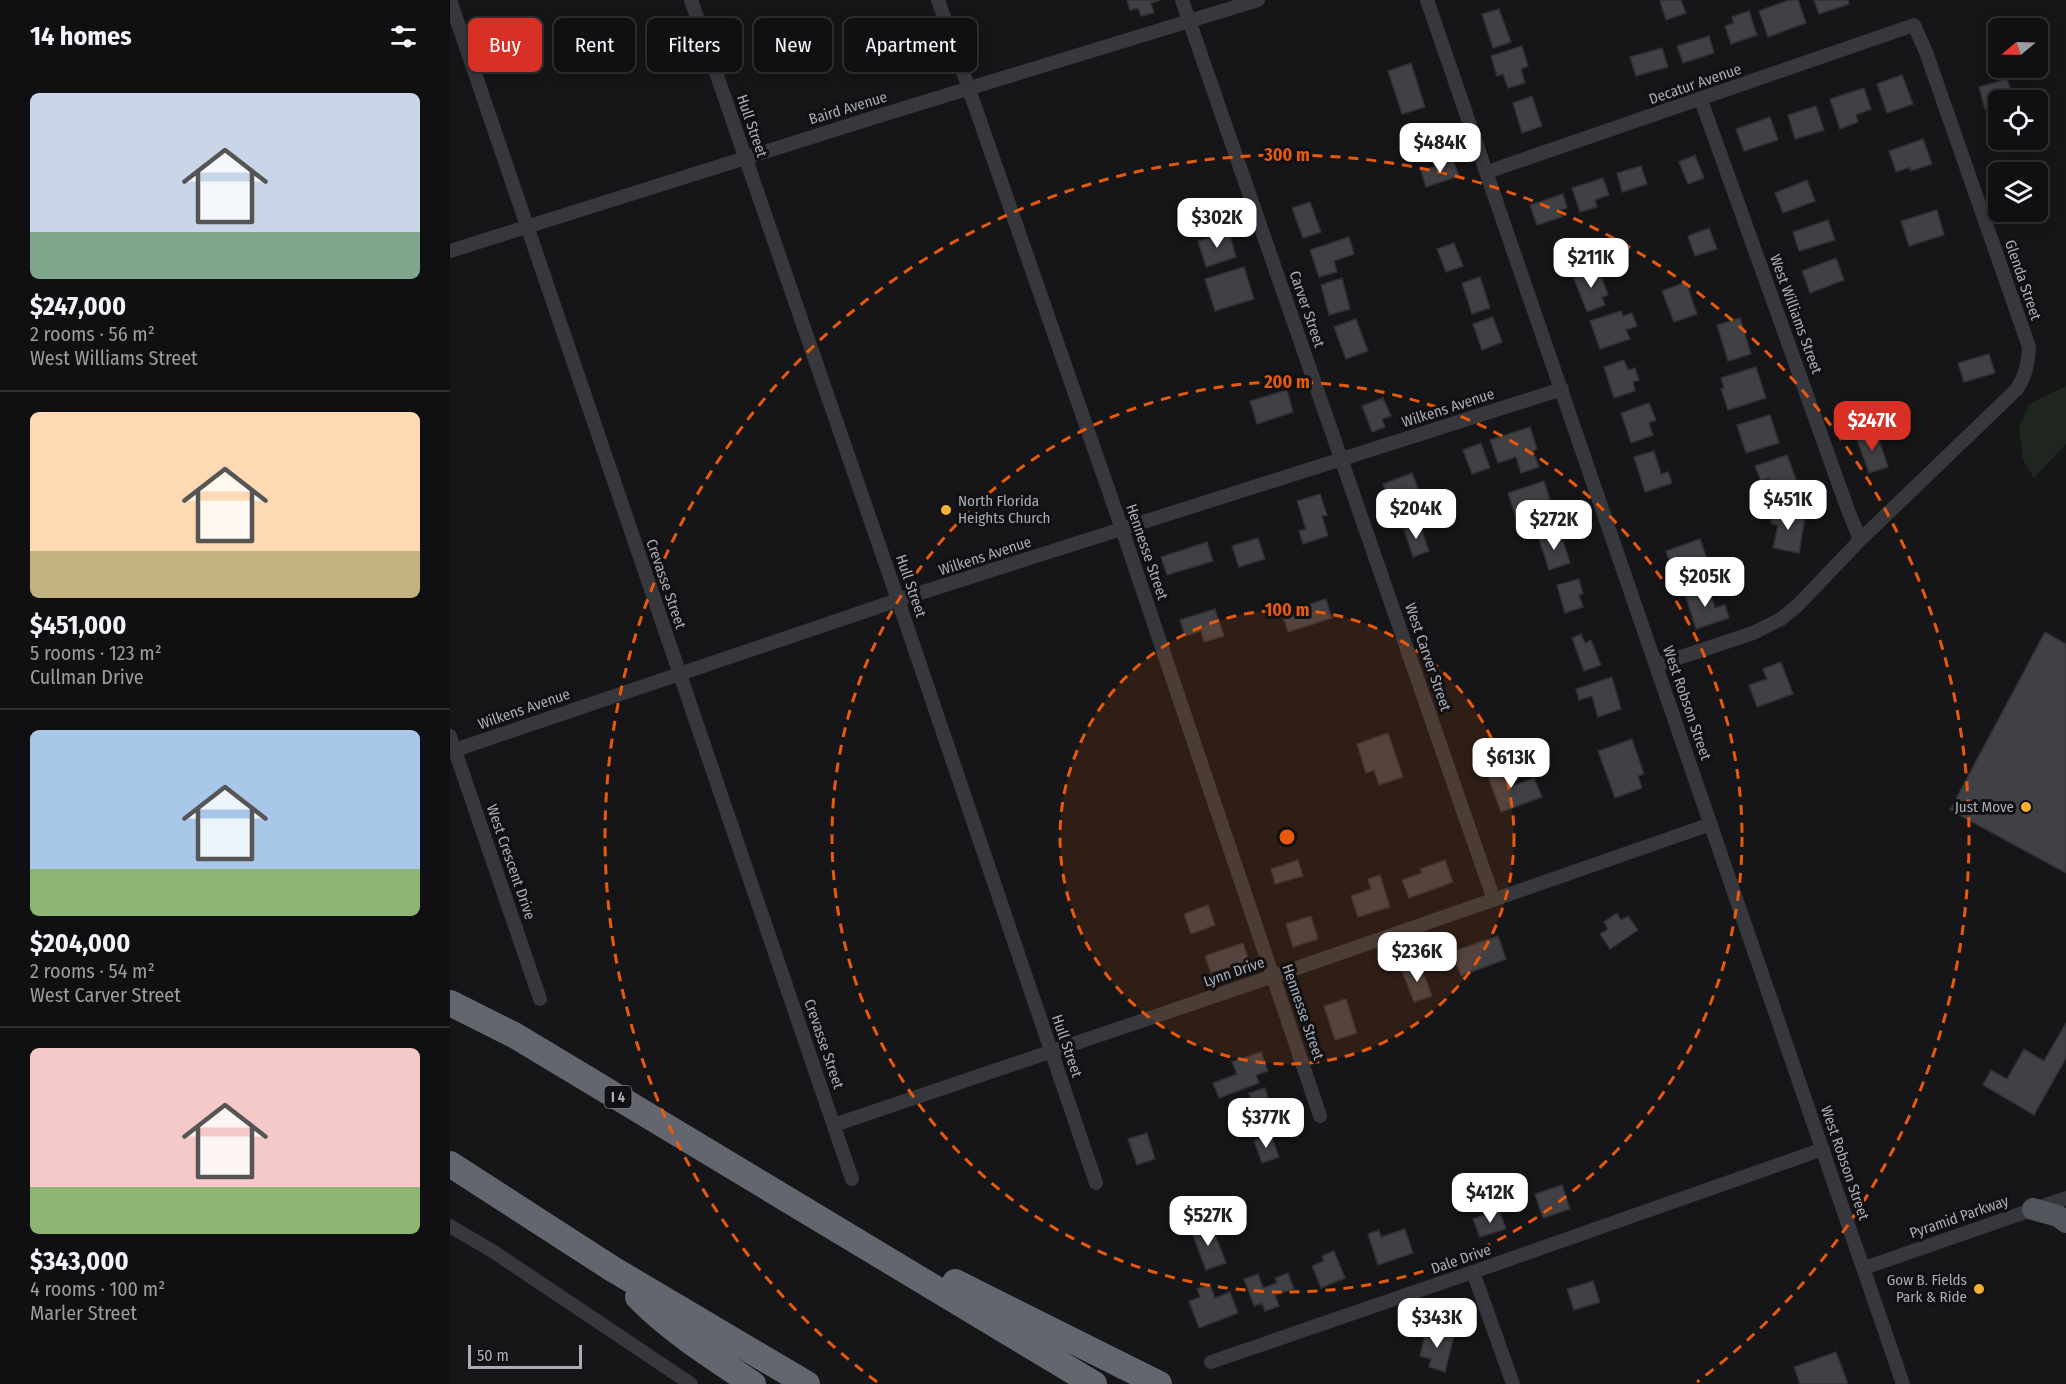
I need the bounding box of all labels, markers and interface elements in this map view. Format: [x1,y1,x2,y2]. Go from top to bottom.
chip: Buy [468,18,542,72]
chip: Rent [554,18,635,72]
chip: Filters [647,18,742,72]
chip: New [754,18,832,72]
chip: Apartment [844,18,977,72]
north arrow [1988,18,2048,78]
map controls [1988,18,2048,222]
icon: filters [387,20,420,53]
text: 14 homes [30,21,132,52]
street label: Decatur Avenue [1647,60,1743,108]
street label: Baird Avenue [807,88,889,128]
button: locate [1988,90,2048,150]
street label: Hull Street [733,92,771,160]
pin: $484K [1398,123,1482,174]
text: $484K [1414,130,1466,154]
icon: home [171,132,279,240]
text: 300 m [1263,144,1310,166]
button: layers [1988,162,2048,222]
pin: $302K [1175,198,1259,249]
text: $302K [1191,205,1243,229]
pin: $211K [1549,238,1633,289]
street label: Glenda Street [2001,238,2045,323]
text: $211K [1568,245,1614,269]
street label: West Williams Street [1766,252,1826,376]
street label: Carver Street [1286,268,1329,350]
text: $247,000 [30,291,126,322]
text: 2 rooms · 56 m² [30,322,155,346]
text: West Williams Street [30,346,198,370]
text: 200 m [1263,371,1310,393]
street label: Wilkens Avenue [1399,385,1497,431]
pin: $247K [1830,401,1914,452]
text: $247K [1848,408,1896,432]
icon: home [171,451,279,559]
pin: $451K [1746,480,1830,531]
text: $451K [1764,487,1812,511]
pin: $204K [1374,489,1458,540]
place label: North Florida Heights Church [958,492,1050,527]
text: $204K [1390,496,1442,520]
pin: $272K [1512,500,1596,551]
street label: Hennesse Street [1122,502,1172,602]
marker: North Florida Heights Church [939,503,953,517]
text: $272K [1530,507,1578,531]
street label: Wilkens Avenue [936,533,1034,579]
street label: Crevasse Street [642,537,690,631]
street label: Hull Street [892,552,930,620]
pin: $205K [1663,557,1747,608]
text: $205K [1679,564,1731,588]
text: 100 m [1265,599,1309,621]
street label: West Carver Street [1401,601,1455,713]
text: $451,000 [30,610,127,641]
text: 5 rooms · 123 m² [30,641,162,665]
street label: West Robson Street [1659,643,1715,763]
text: Cullman Drive [30,665,144,689]
street label: Wilkens Avenue [476,685,572,733]
pin: $613K [1469,738,1553,789]
text: $613K [1487,745,1535,769]
icon: home [171,769,279,877]
place label: Just Move [1955,798,2014,816]
marker: Just Move [2019,800,2033,814]
street label: West Crescent Drive [483,802,539,922]
centre of rings [1277,827,1297,847]
text: $204,000 [30,928,130,959]
pin: $236K [1375,932,1459,983]
text: $236K [1392,939,1442,963]
street label: Lynn Drive [1201,953,1267,991]
text: 2 rooms · 54 m² [30,959,155,983]
street label: Hennesse Street [1278,962,1328,1062]
text: West Carver Street [30,983,181,1007]
street label: Crevasse Street [800,997,848,1091]
street label: Hull Street [1048,1012,1086,1080]
road number: I 4 [604,1086,632,1108]
icon: home [171,1087,279,1195]
pin: $377K [1224,1098,1308,1149]
street label: West Robson Street [1817,1103,1873,1223]
text: $377K [1242,1105,1290,1129]
pin: $412K [1448,1173,1532,1224]
text: $412K [1466,1180,1514,1204]
street label: Pyramid Parkway [1907,1192,2011,1242]
pin: $527K [1166,1196,1250,1247]
text: $527K [1184,1203,1232,1227]
street label: Dale Drive [1429,1240,1493,1278]
text: $343,000 [30,1246,129,1277]
place label: Gow B. Fields Park & Ride [1887,1271,1967,1306]
text: 4 rooms · 100 m² [30,1277,165,1301]
marker: Gow B. Fields Park & Ride [1972,1282,1986,1296]
pin: $343K [1395,1298,1479,1349]
text: Marler Street [30,1301,137,1325]
text: $343K [1412,1305,1462,1329]
scale bar [468,1342,582,1370]
text: 50 m [477,1346,509,1365]

